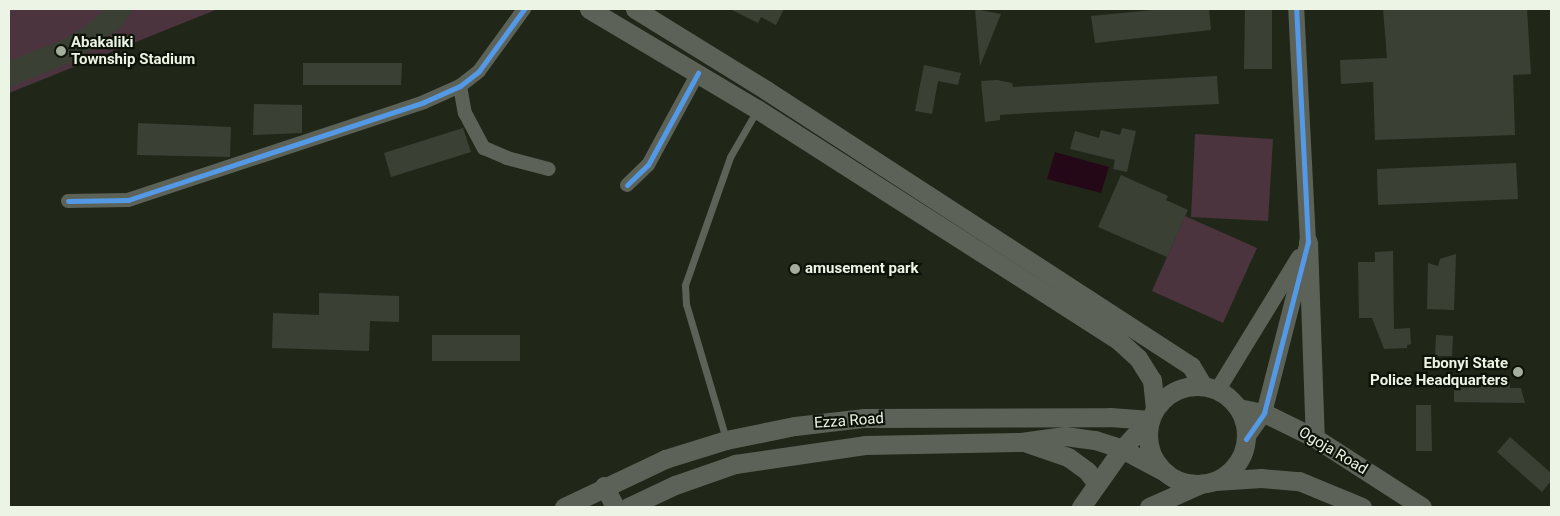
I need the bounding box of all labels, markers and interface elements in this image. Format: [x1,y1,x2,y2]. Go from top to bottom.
place label: Abakaliki Township Stadium [71,33,195,68]
marker: Abakaliki Township Stadium [55,45,67,57]
place label: amusement park [805,260,919,278]
marker: amusement park [789,263,801,275]
place label: Ebonyi State Police Headquarters [1370,354,1508,389]
marker: Ebonyi State Police Headquarters [1512,366,1524,378]
street label: Ezza Road [814,410,884,432]
street label: Ogoja Road [1295,423,1371,479]

